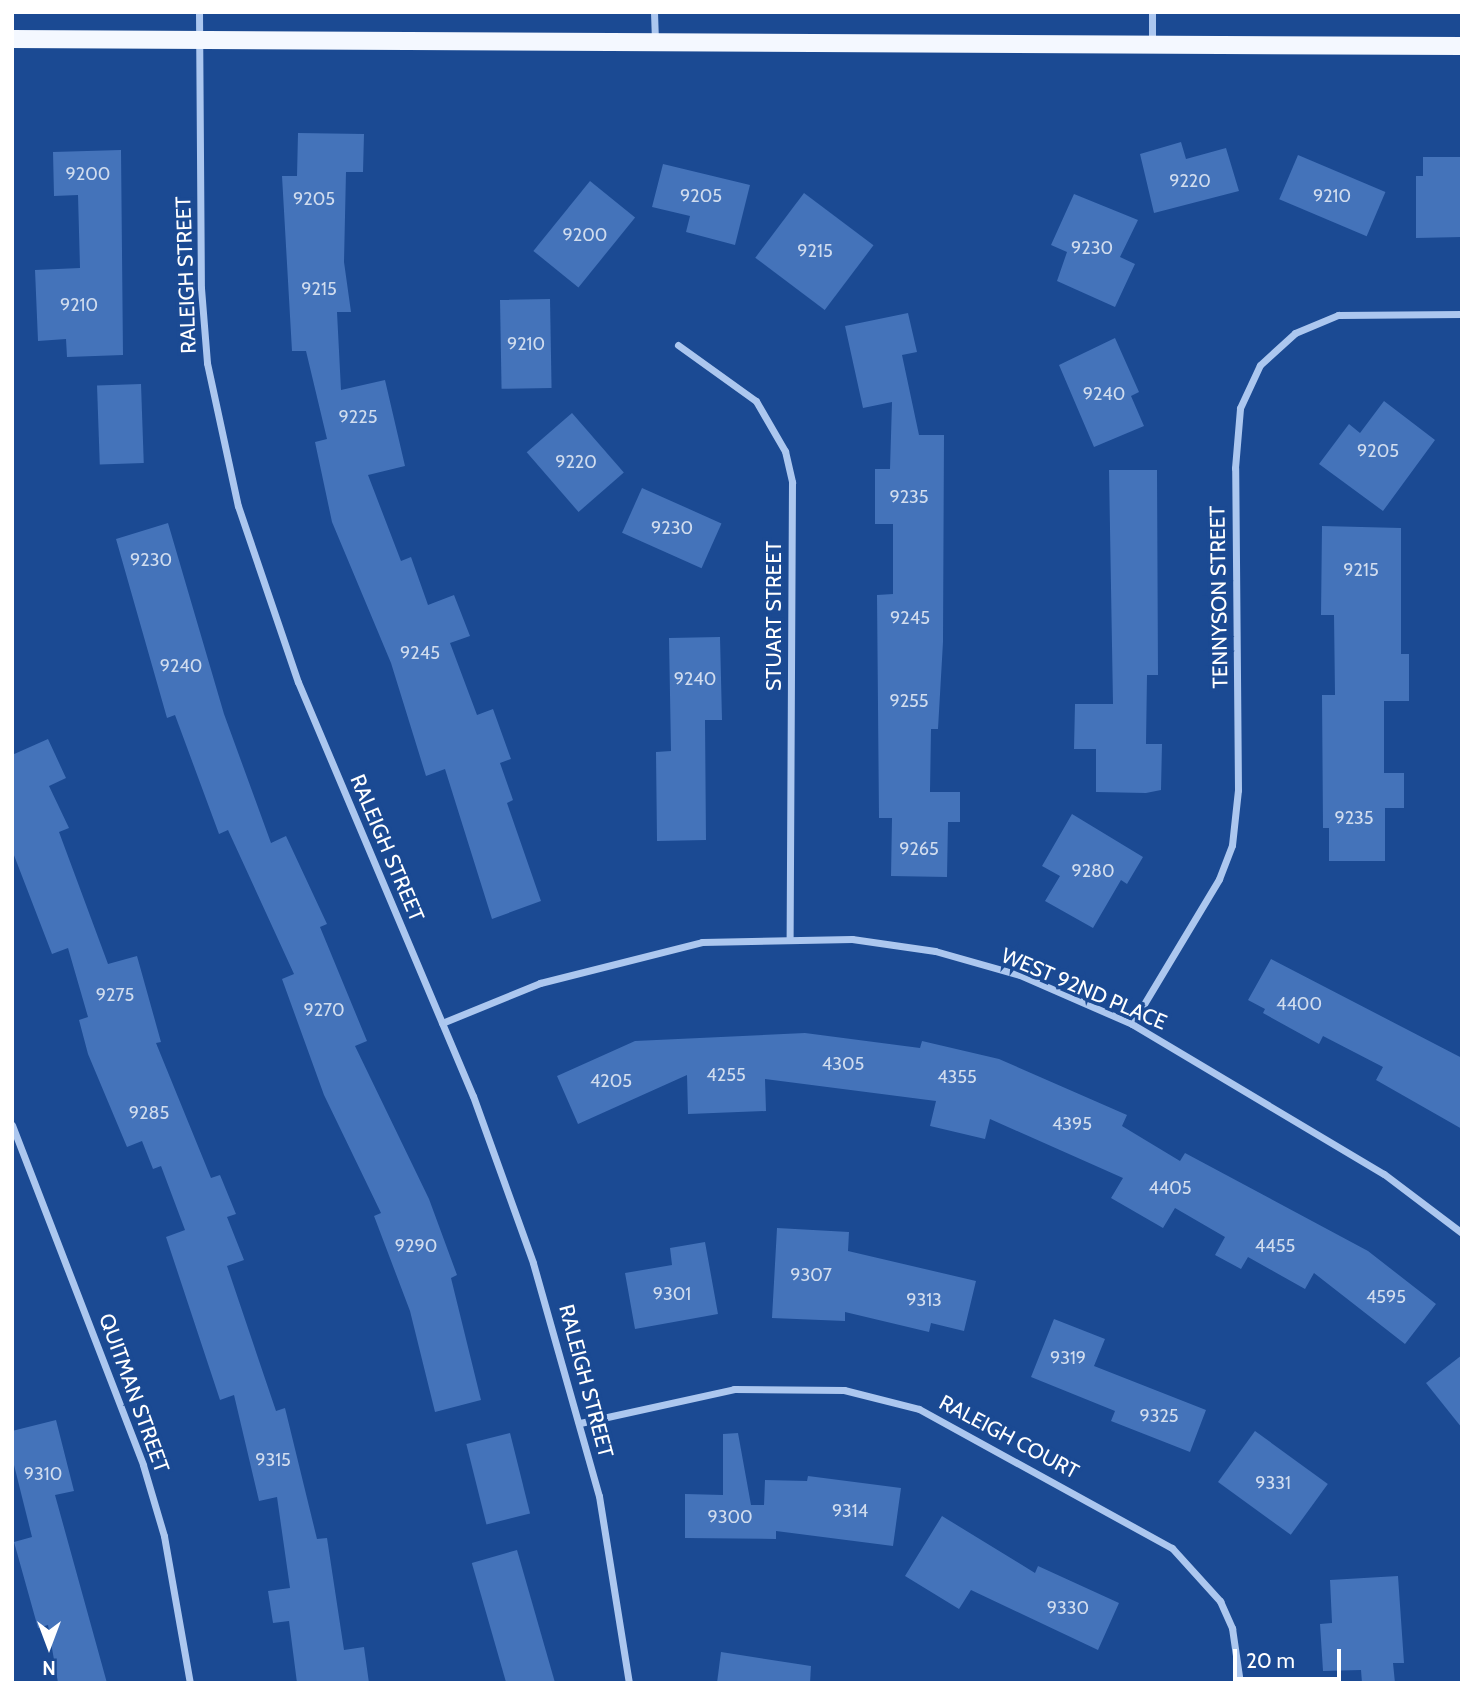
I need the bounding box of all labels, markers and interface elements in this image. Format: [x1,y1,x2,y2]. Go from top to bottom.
house number: 9200 [66,163,110,185]
house number: 9220 [1169,170,1211,192]
house number: 9205 [680,185,722,207]
house number: 9210 [1313,185,1351,207]
house number: 9205 [293,188,335,210]
street label: RALEIGH STREET [171,196,201,354]
house number: 9200 [563,224,607,246]
house number: 9230 [1071,237,1113,259]
house number: 9215 [797,240,833,262]
house number: 9215 [301,278,337,300]
house number: 9210 [60,294,98,316]
house number: 9210 [507,333,545,355]
house number: 9240 [1083,383,1125,405]
house number: 9225 [339,406,377,428]
house number: 9205 [1357,440,1399,462]
house number: 9220 [555,451,597,473]
house number: 9235 [889,486,929,508]
street label: TENNYSON STREET [1205,505,1233,689]
house number: 9230 [651,517,693,539]
street label: STUART STREET [761,541,787,691]
house number: 9230 [130,549,172,571]
house number: 9215 [1343,559,1379,581]
house number: 9245 [890,607,930,629]
house number: 9245 [400,642,440,664]
house number: 9240 [160,655,202,677]
house number: 9240 [674,668,716,690]
house number: 9255 [889,690,929,712]
street label: RALEIGH STREET [345,771,429,925]
house number: 9235 [1334,807,1374,829]
house number: 9265 [899,838,939,860]
house number: 9280 [1071,860,1115,882]
street label: WEST 92ND PLACE [998,943,1170,1035]
house number: 9275 [96,984,134,1006]
house number: 4400 [1276,993,1322,1015]
house number: 9270 [303,999,345,1021]
house number: 4305 [822,1053,864,1075]
house number: 4255 [706,1064,746,1086]
house number: 4355 [937,1066,977,1088]
house number: 4205 [590,1070,632,1092]
house number: 9285 [129,1102,169,1124]
house number: 4395 [1052,1113,1092,1135]
house number: 4405 [1148,1177,1192,1199]
house number: 9290 [395,1235,437,1257]
house number: 4455 [1255,1235,1295,1257]
house number: 9307 [790,1264,832,1286]
house number: 9301 [653,1283,691,1305]
house number: 4595 [1366,1286,1406,1308]
house number: 9313 [906,1289,942,1311]
street label: RALEIGH STREET [553,1302,619,1460]
street label: QUITMAN STREET [94,1310,174,1476]
house number: 9319 [1050,1347,1086,1369]
street label: RALEIGH COURT [935,1390,1083,1484]
house number: 9325 [1139,1405,1179,1427]
house number: 9315 [255,1449,291,1471]
house number: 9310 [24,1463,62,1485]
house number: 9331 [1255,1472,1291,1494]
house number: 9314 [832,1500,868,1522]
house number: 9300 [707,1506,753,1528]
house number: 9330 [1047,1597,1089,1619]
north arrow [14,1611,84,1681]
scale bar [1236,1636,1344,1680]
text: 20 m [1246,1648,1295,1673]
text: N [42,1656,56,1679]

